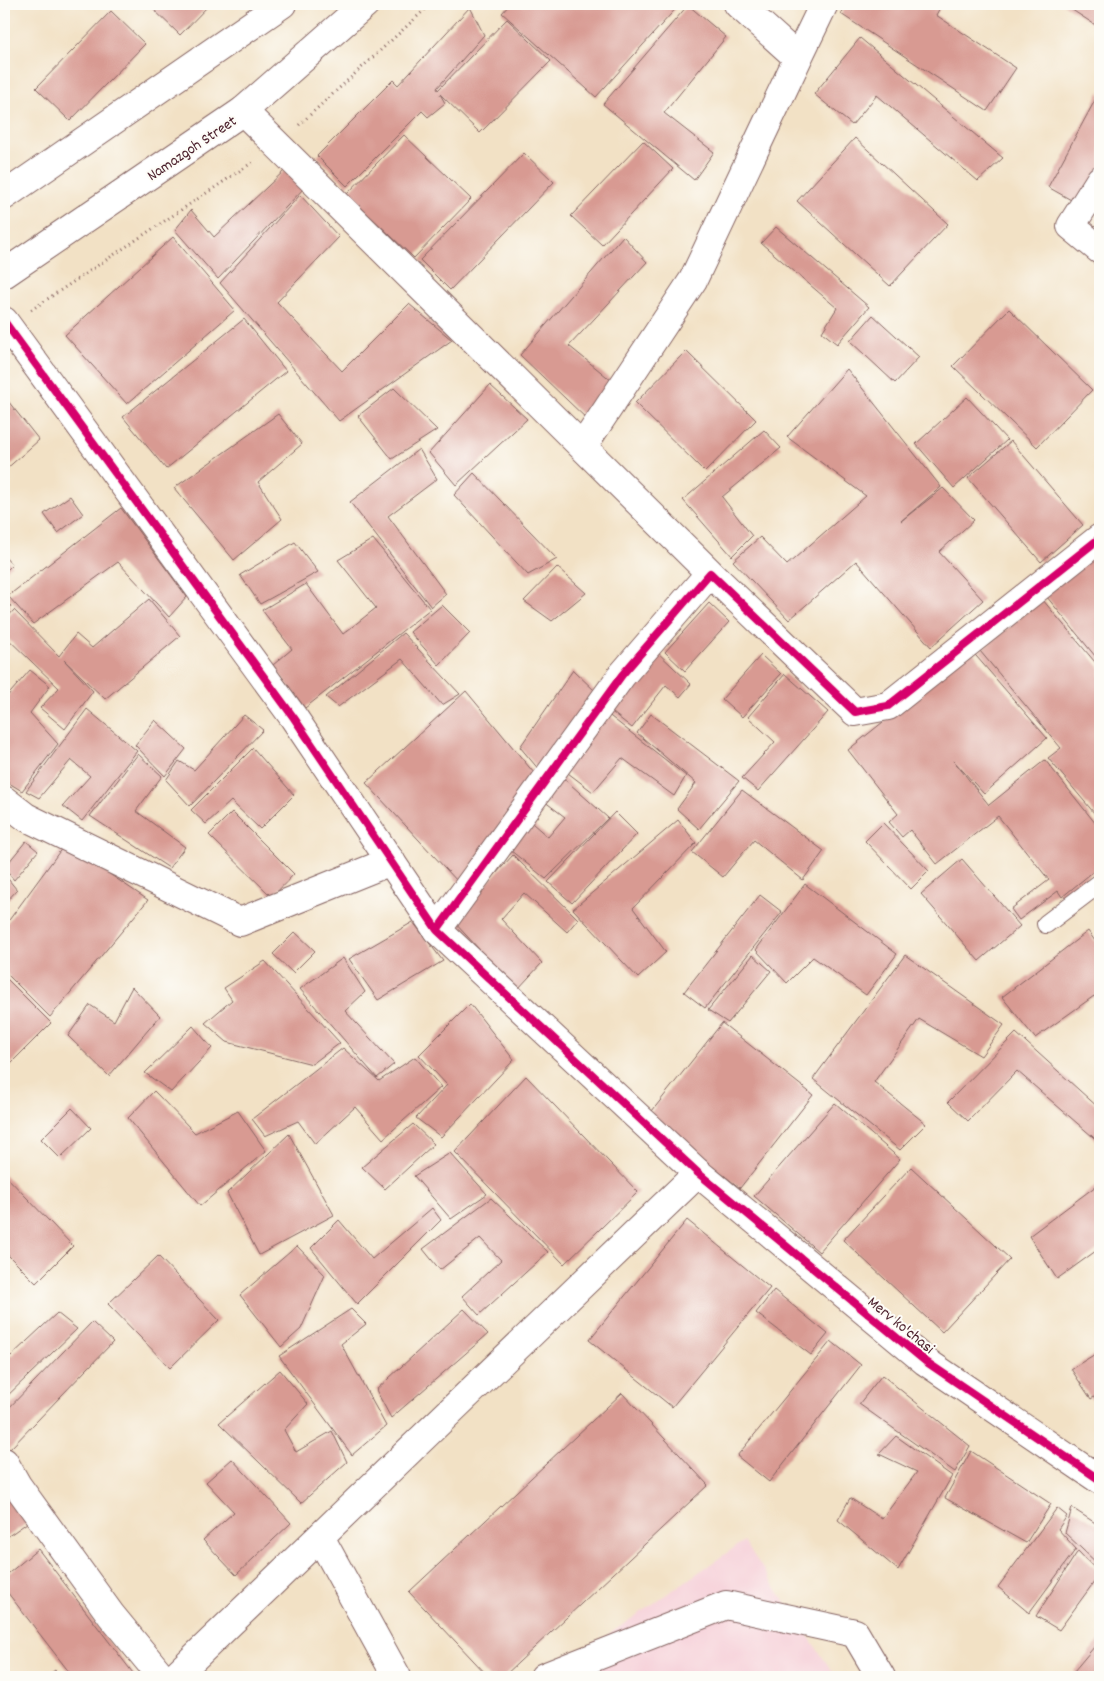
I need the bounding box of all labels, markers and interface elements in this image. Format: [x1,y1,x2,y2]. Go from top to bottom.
street label: Namazgoh Street [143,110,242,188]
street label: Merv ko'chasi [862,1292,939,1360]

